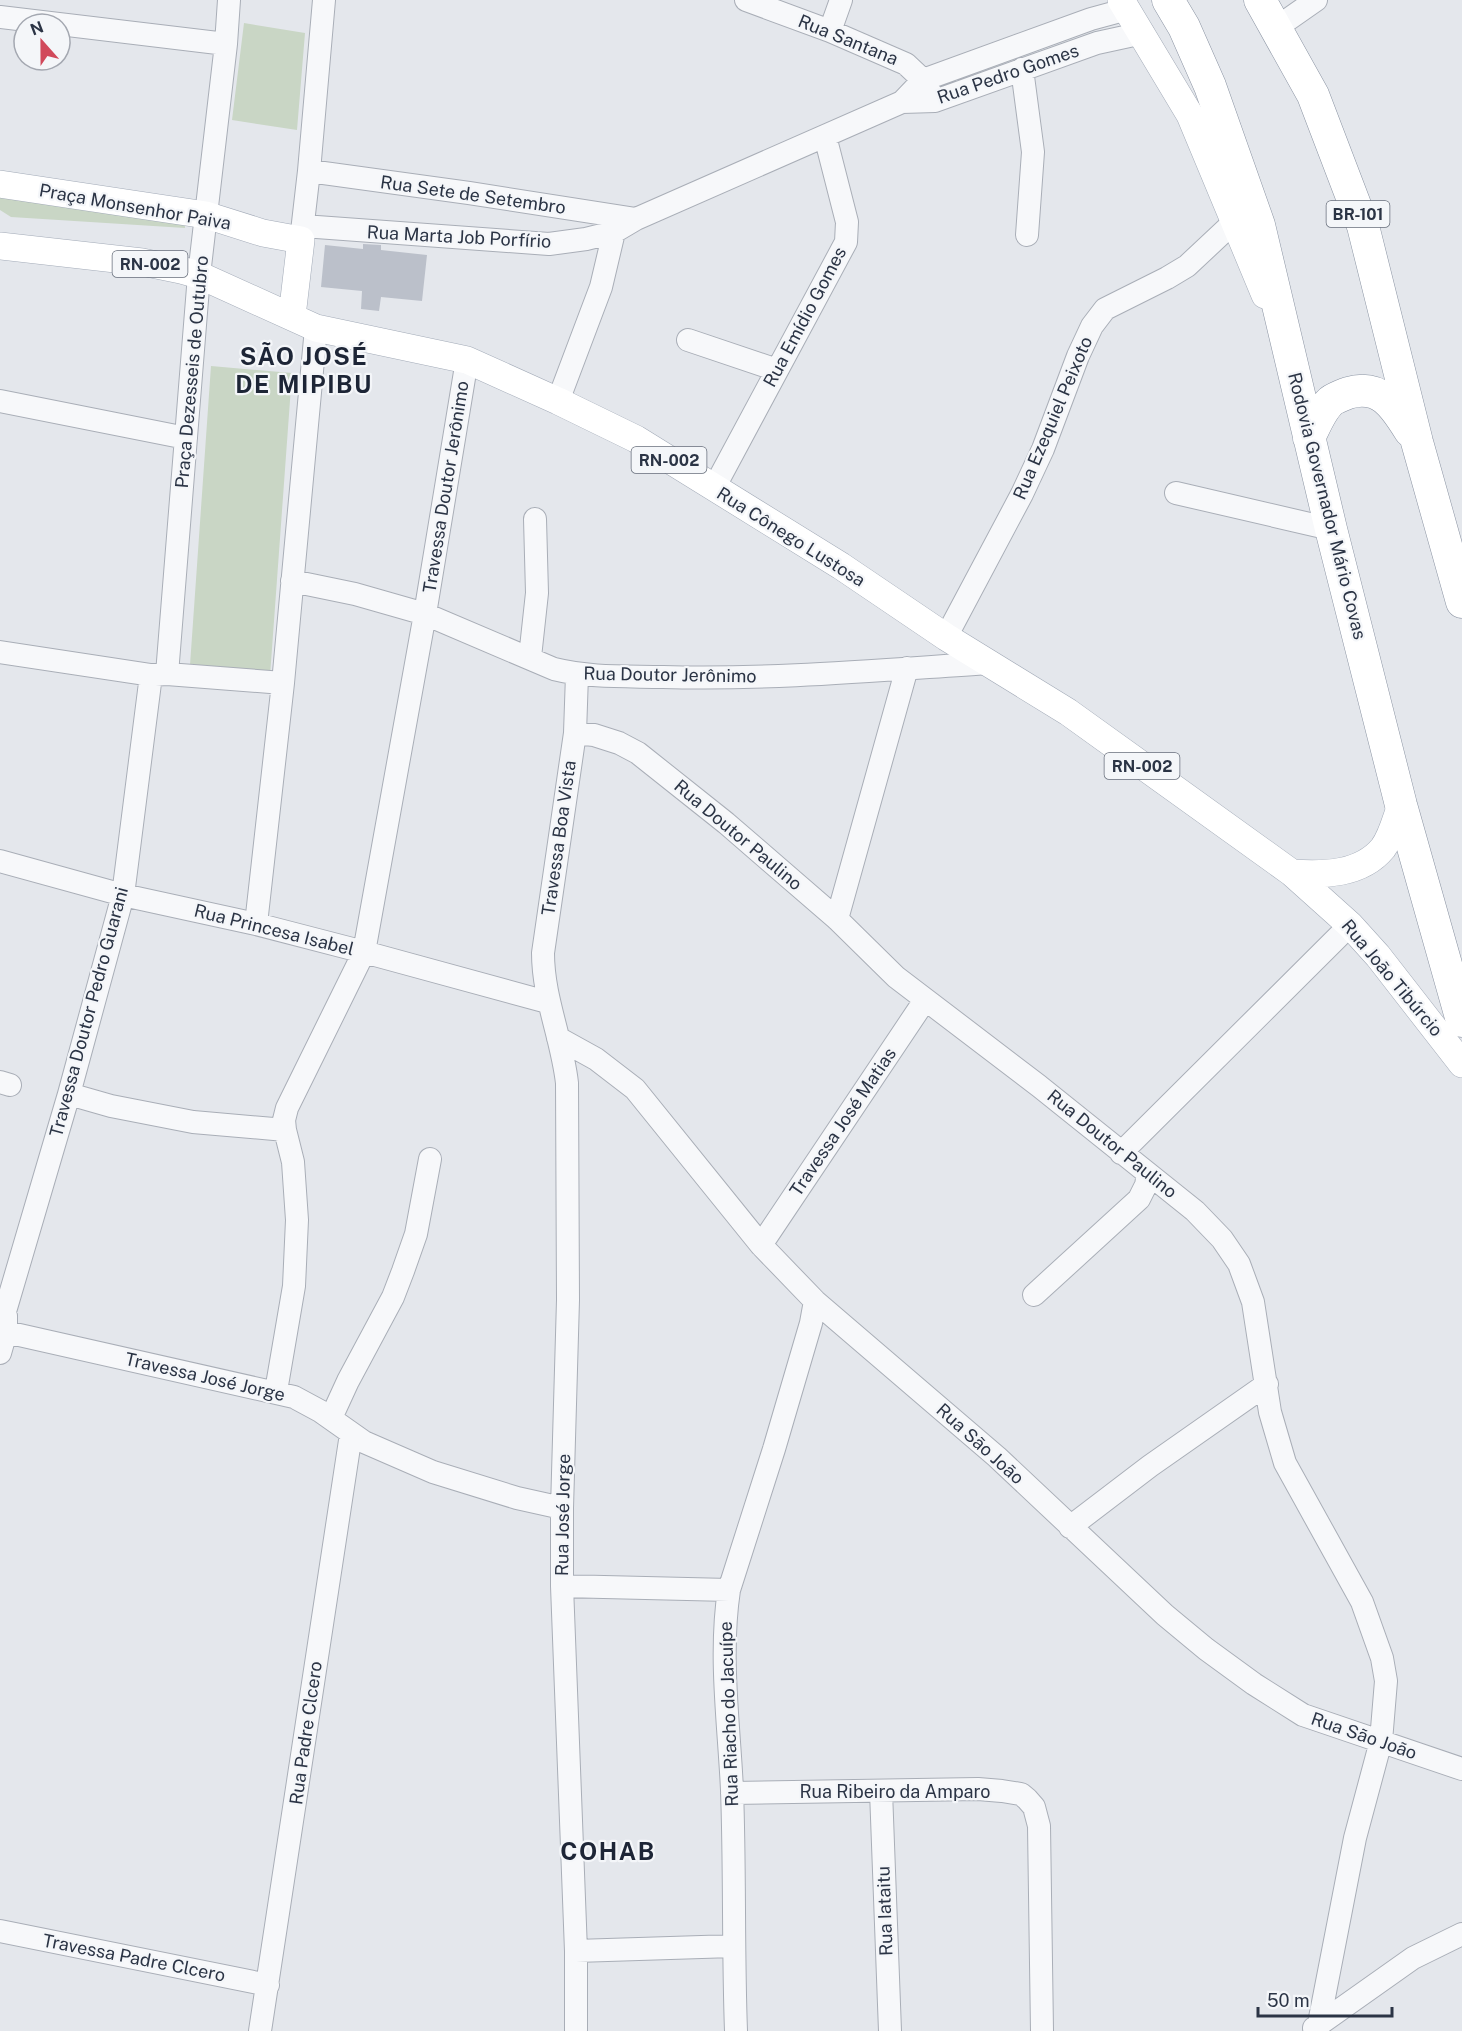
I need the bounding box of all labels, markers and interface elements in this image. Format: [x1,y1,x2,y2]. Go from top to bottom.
street label: Rua Santana [795,10,901,69]
north arrow [12,12,72,72]
text: N [28,17,46,40]
street label: Rua Pedro Gomes [934,39,1082,108]
street label: Rua Sete de Setembro [379,171,567,218]
street label: Praça Monsenhor Paiva [37,179,233,234]
road number: BR-101 [1326,201,1390,227]
street label: Rua Marta Job Porfírio [366,221,552,252]
street label: Rua Emídio Gomes [759,243,850,390]
road number: RN-002 [112,251,188,277]
street label: Praça Dezesseis de Outubro [171,255,212,489]
street label: Rua Ezequiel Peixoto [1009,333,1096,502]
district label: SÃO JOSÉ DE MIPIBU [235,341,373,398]
street label: Rodovia Governador Mário Covas [1284,370,1371,642]
street label: Travessa Doutor Jerônimo [418,379,473,594]
road number: RN-002 [632,447,706,473]
street label: Rua Cônego Lustosa [713,482,869,591]
street label: Rua Doutor Jerônimo [583,662,757,687]
road number: RN-002 [1104,753,1180,779]
street label: Travessa Boa Vista [537,759,580,917]
street label: Rua Doutor Paulino [670,775,807,894]
street label: Travessa Doutor Pedro Guarani [45,884,132,1139]
street label: Rua Princesa Isabel [192,899,356,960]
street label: Rua João Tibúrcio [1337,915,1447,1040]
street label: Travessa José Matias [785,1043,900,1200]
street label: Rua Doutor Paulino [1043,1085,1181,1202]
street label: Travessa José Jorge [123,1348,287,1405]
street label: Rua São João [932,1399,1028,1488]
street label: Rua José Jorge [551,1454,574,1576]
street label: Rua Riacho do Jacuípe [715,1621,742,1807]
street label: Rua Padre Clcero [285,1660,326,1806]
street label: Rua São João [1309,1708,1420,1763]
street label: Rua Ribeiro da Amparo [799,1781,991,1802]
district label: COHAB [560,1837,656,1865]
street label: Rua Iataitu [872,1866,897,1956]
street label: Travessa Padre Clcero [41,1929,227,1986]
scale bar [1258,1980,1392,2018]
text: 50 m [1267,1990,1310,2011]

